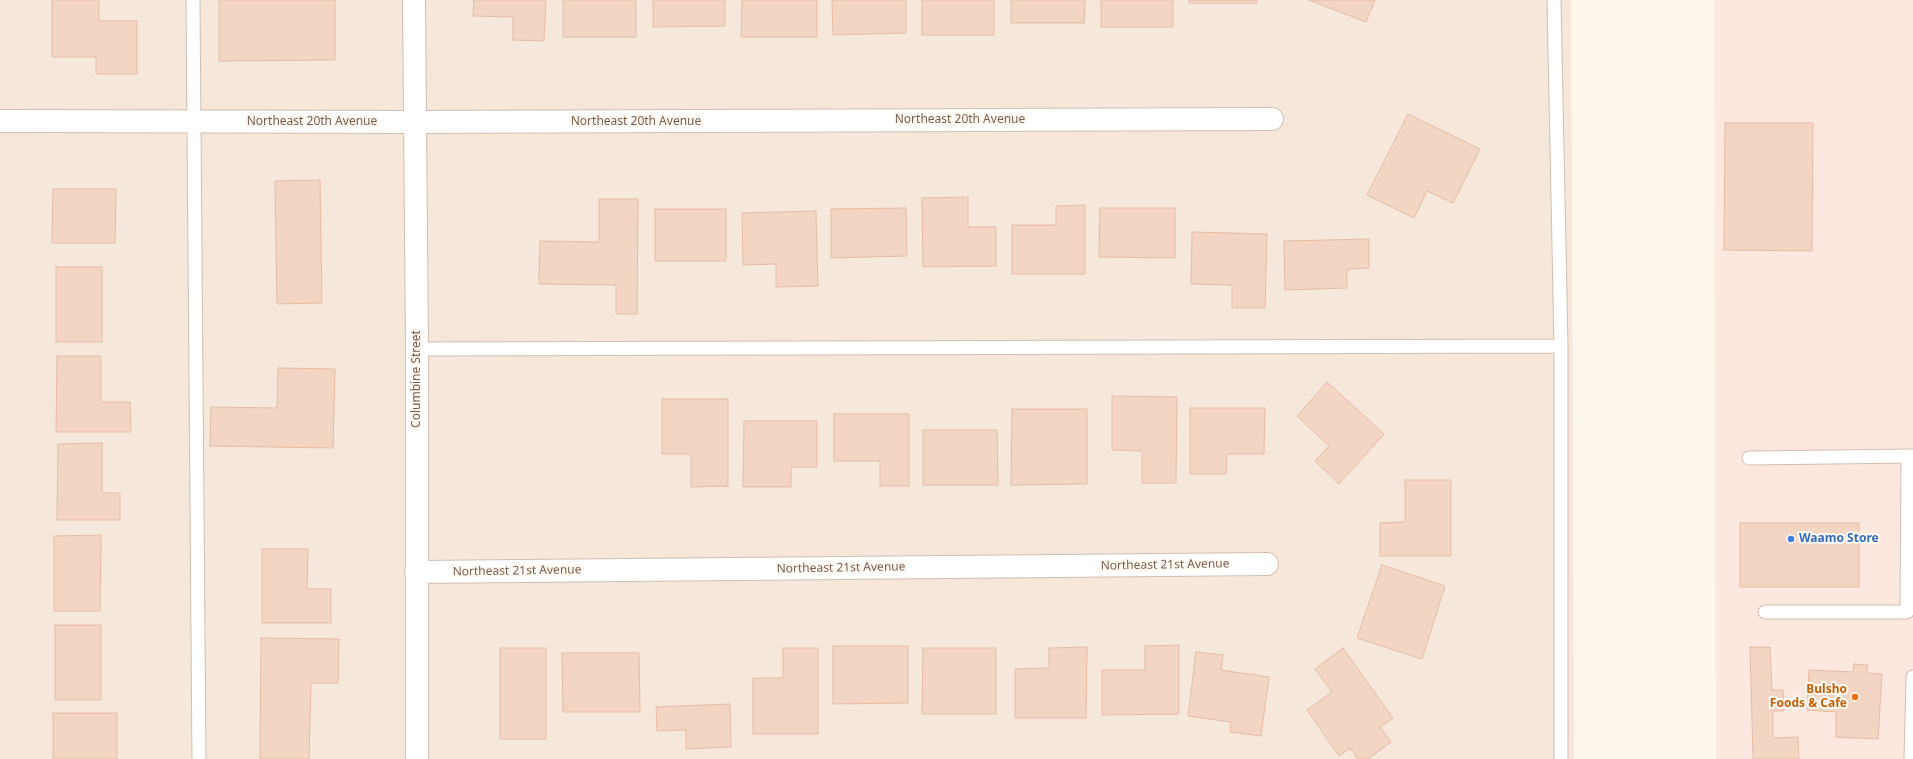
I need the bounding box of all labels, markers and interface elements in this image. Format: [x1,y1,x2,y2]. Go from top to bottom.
street label: Northeast 20th Avenue [895,113,1025,127]
street label: Northeast 20th Avenue [247,115,377,129]
street label: Northeast 20th Avenue [571,115,701,129]
street label: Columbine Street [410,330,424,428]
place label: Waamo Store [1799,532,1879,546]
marker: Waamo Store [1786,534,1796,544]
street label: Northeast 21st Avenue [1100,557,1230,573]
street label: Northeast 21st Avenue [776,560,906,576]
street label: Northeast 21st Avenue [452,563,582,579]
place label: Bulsho Foods & Cafe [1770,683,1847,711]
marker: Bulsho Foods & Cafe [1850,692,1860,702]

